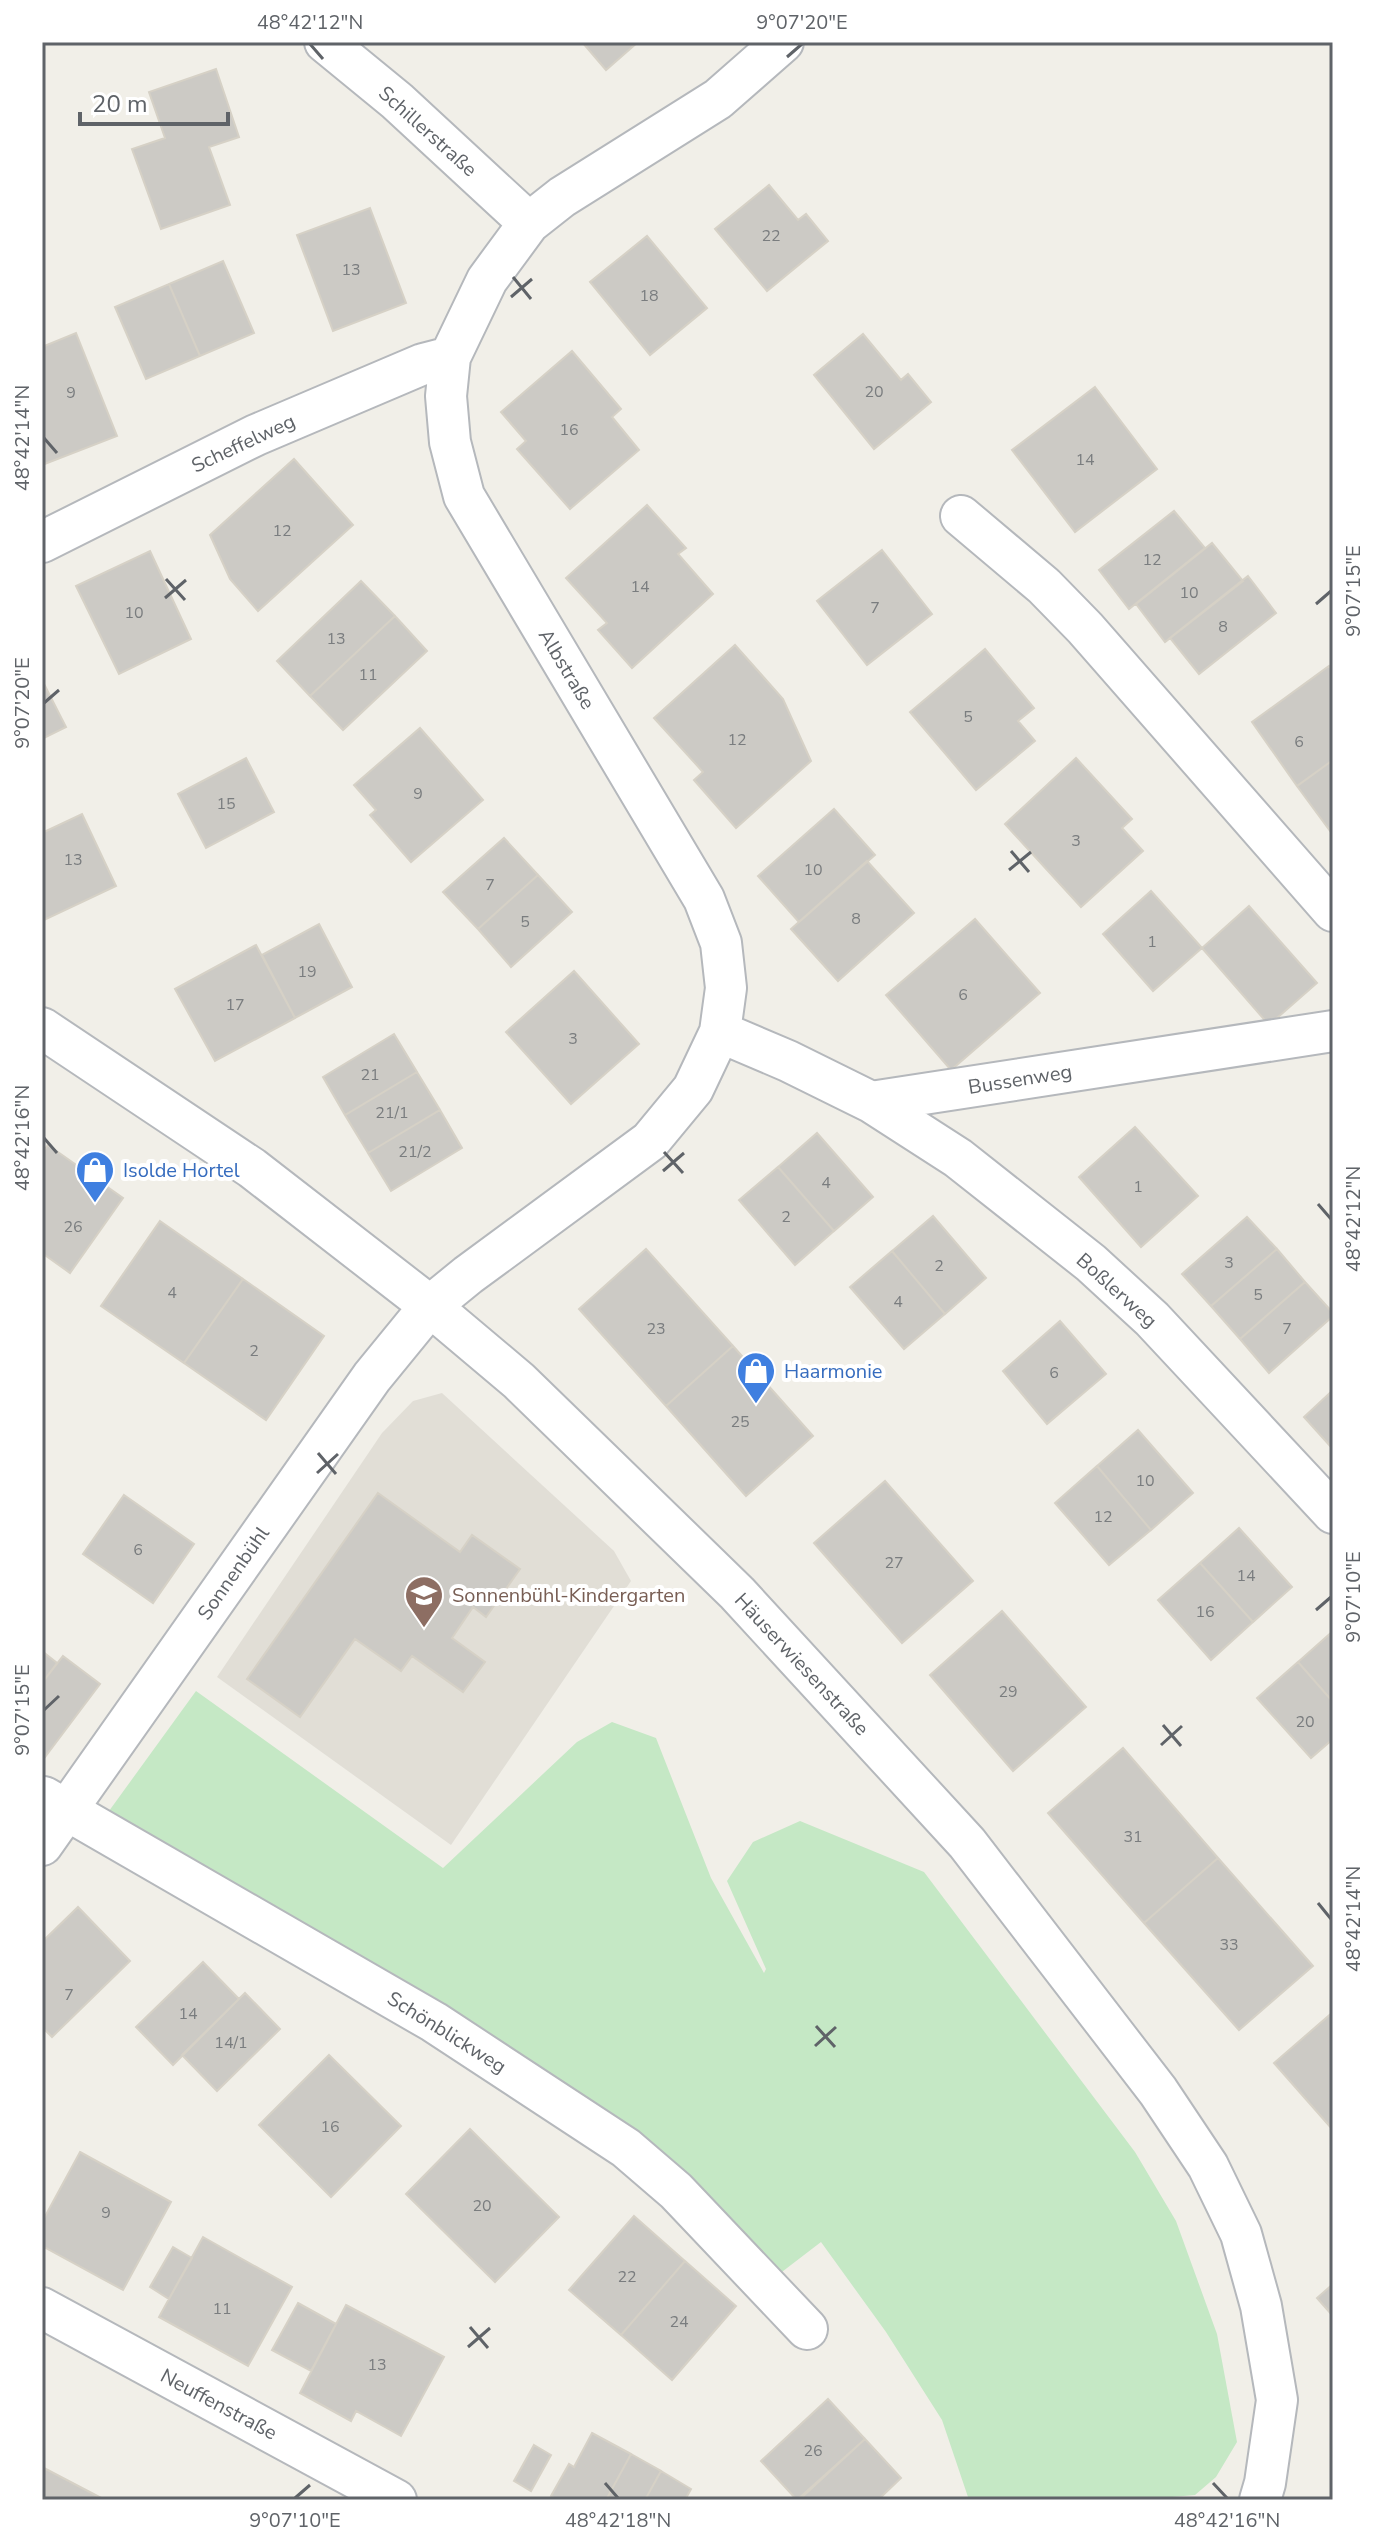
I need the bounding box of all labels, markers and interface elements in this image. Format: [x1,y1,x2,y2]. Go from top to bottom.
text: 48°42'12"N [257,9,363,36]
text: 9°07'20"E [756,9,848,36]
scale bar [80,76,228,126]
street label: Schillerstraße [373,80,483,183]
text: 20 m [92,88,148,120]
house number: 22 [761,225,781,247]
house number: 13 [341,259,361,281]
house number: 18 [639,285,659,307]
house number: 20 [864,381,884,403]
house number: 9 [66,382,76,404]
text: 48°42'14"N [9,385,36,491]
street label: Scheffelweg [187,408,300,479]
house number: 16 [559,419,579,441]
house number: 14 [1075,449,1095,471]
house number: 12 [272,520,292,542]
text: 9°07'15"E [1340,545,1367,637]
house number: 12 [1142,549,1162,571]
house number: 14 [630,576,650,598]
house number: 10 [1179,582,1199,604]
house number: 7 [870,597,880,619]
house number: 10 [124,602,144,624]
house number: 8 [1218,616,1228,638]
street label: Albstraße [532,624,601,714]
house number: 13 [326,628,346,650]
text: 9°07'20"E [9,657,36,749]
house number: 11 [358,664,378,686]
house number: 5 [963,706,973,728]
house number: 12 [727,729,747,751]
house number: 6 [1294,731,1304,753]
house number: 9 [413,783,423,805]
house number: 15 [216,793,236,815]
house number: 3 [1071,830,1081,852]
house number: 13 [63,849,83,871]
house number: 10 [803,859,823,881]
house number: 7 [485,874,495,896]
house number: 8 [851,908,861,930]
house number: 5 [520,911,530,933]
house number: 1 [1147,931,1157,953]
house number: 19 [297,961,317,983]
house number: 6 [958,984,968,1006]
house number: 17 [225,994,245,1016]
house number: 3 [568,1028,578,1050]
street label: Bussenweg [966,1058,1074,1101]
house number: 21 [360,1064,380,1086]
text: 48°42'16"N [9,1085,36,1191]
house number: 21/1 [375,1102,409,1124]
house number: 21/2 [398,1141,432,1163]
shop icon: Isolde Hortel [74,1149,116,1204]
place label: Isolde Hortel [123,1157,240,1184]
text: 48°42'12"N [1340,1166,1367,1272]
house number: 4 [821,1172,831,1194]
house number: 1 [1133,1176,1143,1198]
house number: 2 [781,1206,791,1228]
house number: 26 [63,1216,83,1238]
street label: Boßlerweg [1070,1247,1163,1334]
house number: 3 [1224,1252,1234,1274]
house number: 2 [934,1255,944,1277]
house number: 4 [167,1282,177,1304]
house number: 5 [1253,1284,1263,1306]
house number: 4 [893,1291,903,1313]
house number: 23 [646,1318,666,1340]
house number: 7 [1282,1318,1292,1340]
house number: 2 [249,1340,259,1362]
shop icon: Haarmonie [735,1350,777,1405]
place label: Haarmonie [784,1358,882,1385]
house number: 6 [1049,1362,1059,1384]
house number: 25 [730,1411,750,1433]
house number: 10 [1135,1470,1155,1492]
house number: 12 [1093,1506,1113,1528]
street label: Sonnenbühl [191,1521,276,1625]
house number: 6 [133,1539,143,1561]
text: 9°07'10"E [1340,1551,1367,1643]
house number: 27 [884,1552,904,1574]
house number: 14 [1236,1565,1256,1587]
school or university icon: Sonnenbühl-Kindergarten [403,1574,445,1629]
place label: Sonnenbühl-Kindergarten [452,1582,685,1609]
street label: Häuserwiesenstraße [728,1587,875,1742]
house number: 16 [1195,1601,1215,1623]
text: 9°07'15"E [9,1664,36,1756]
house number: 29 [998,1681,1018,1703]
house number: 20 [1295,1711,1315,1733]
house number: 31 [1123,1826,1143,1848]
text: 48°42'14"N [1340,1866,1367,1972]
house number: 33 [1219,1934,1239,1956]
house number: 7 [64,1984,74,2006]
street label: Schönblickweg [382,1985,511,2080]
house number: 14 [178,2003,198,2025]
house number: 14/1 [214,2032,248,2054]
house number: 16 [320,2116,340,2138]
house number: 20 [472,2195,492,2217]
house number: 9 [101,2202,111,2224]
house number: 22 [617,2266,637,2288]
house number: 11 [212,2298,232,2320]
house number: 24 [669,2311,689,2333]
house number: 13 [367,2354,387,2376]
street label: Neuffenstraße [156,2362,282,2447]
house number: 26 [803,2440,823,2462]
text: 9°07'10"E [249,2507,341,2534]
text: 48°42'18"N [565,2507,671,2534]
text: 48°42'16"N [1174,2507,1280,2534]

